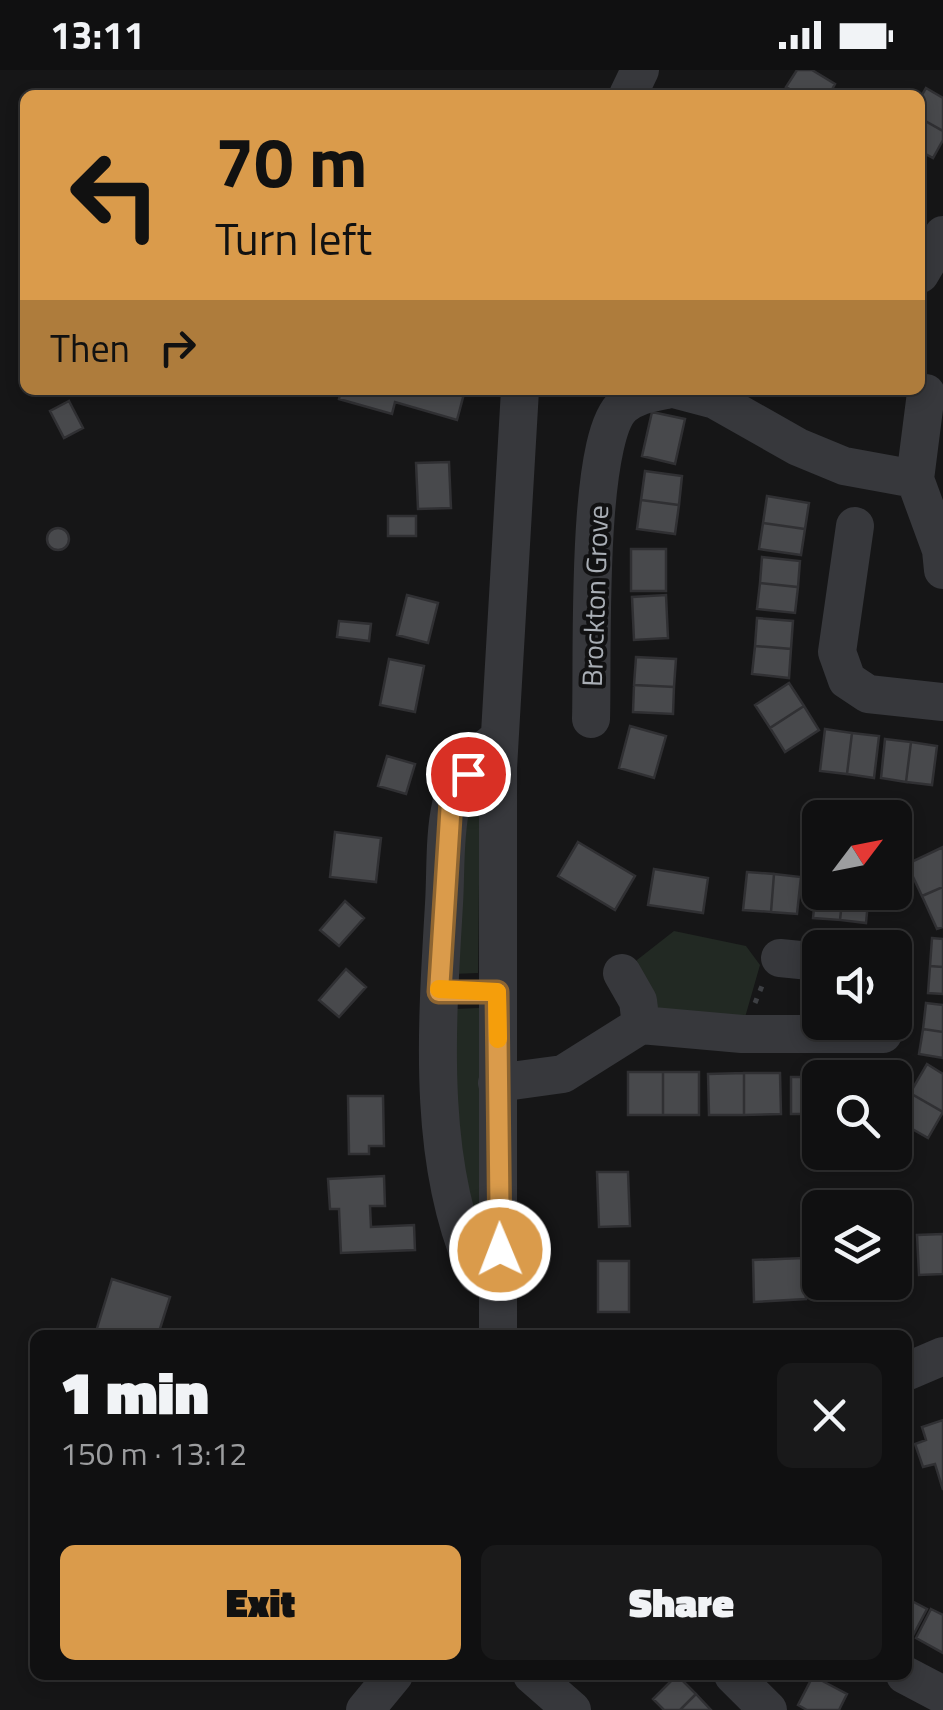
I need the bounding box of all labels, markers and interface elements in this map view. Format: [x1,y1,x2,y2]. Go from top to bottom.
text: 13:11 [50,6,145,64]
text: 70 m [215,108,368,214]
icon: left [50,130,180,260]
text: Turn left [215,204,372,272]
text: Then [50,319,130,377]
icon: right [150,320,205,375]
street label: Brockton Grove [570,505,619,687]
pin [426,732,511,817]
icon: arrive [441,747,496,802]
north arrow [802,800,912,910]
map controls [802,800,912,1300]
button: sound [802,930,912,1040]
button: search [802,1060,912,1170]
button: layers [802,1190,912,1300]
position arrow [448,1198,552,1302]
text: 1 min [60,1346,209,1437]
button: close [777,1363,882,1468]
text: 150 m · 13:12 [60,1429,247,1477]
button: Exit [60,1545,461,1660]
button: Share [481,1545,882,1660]

